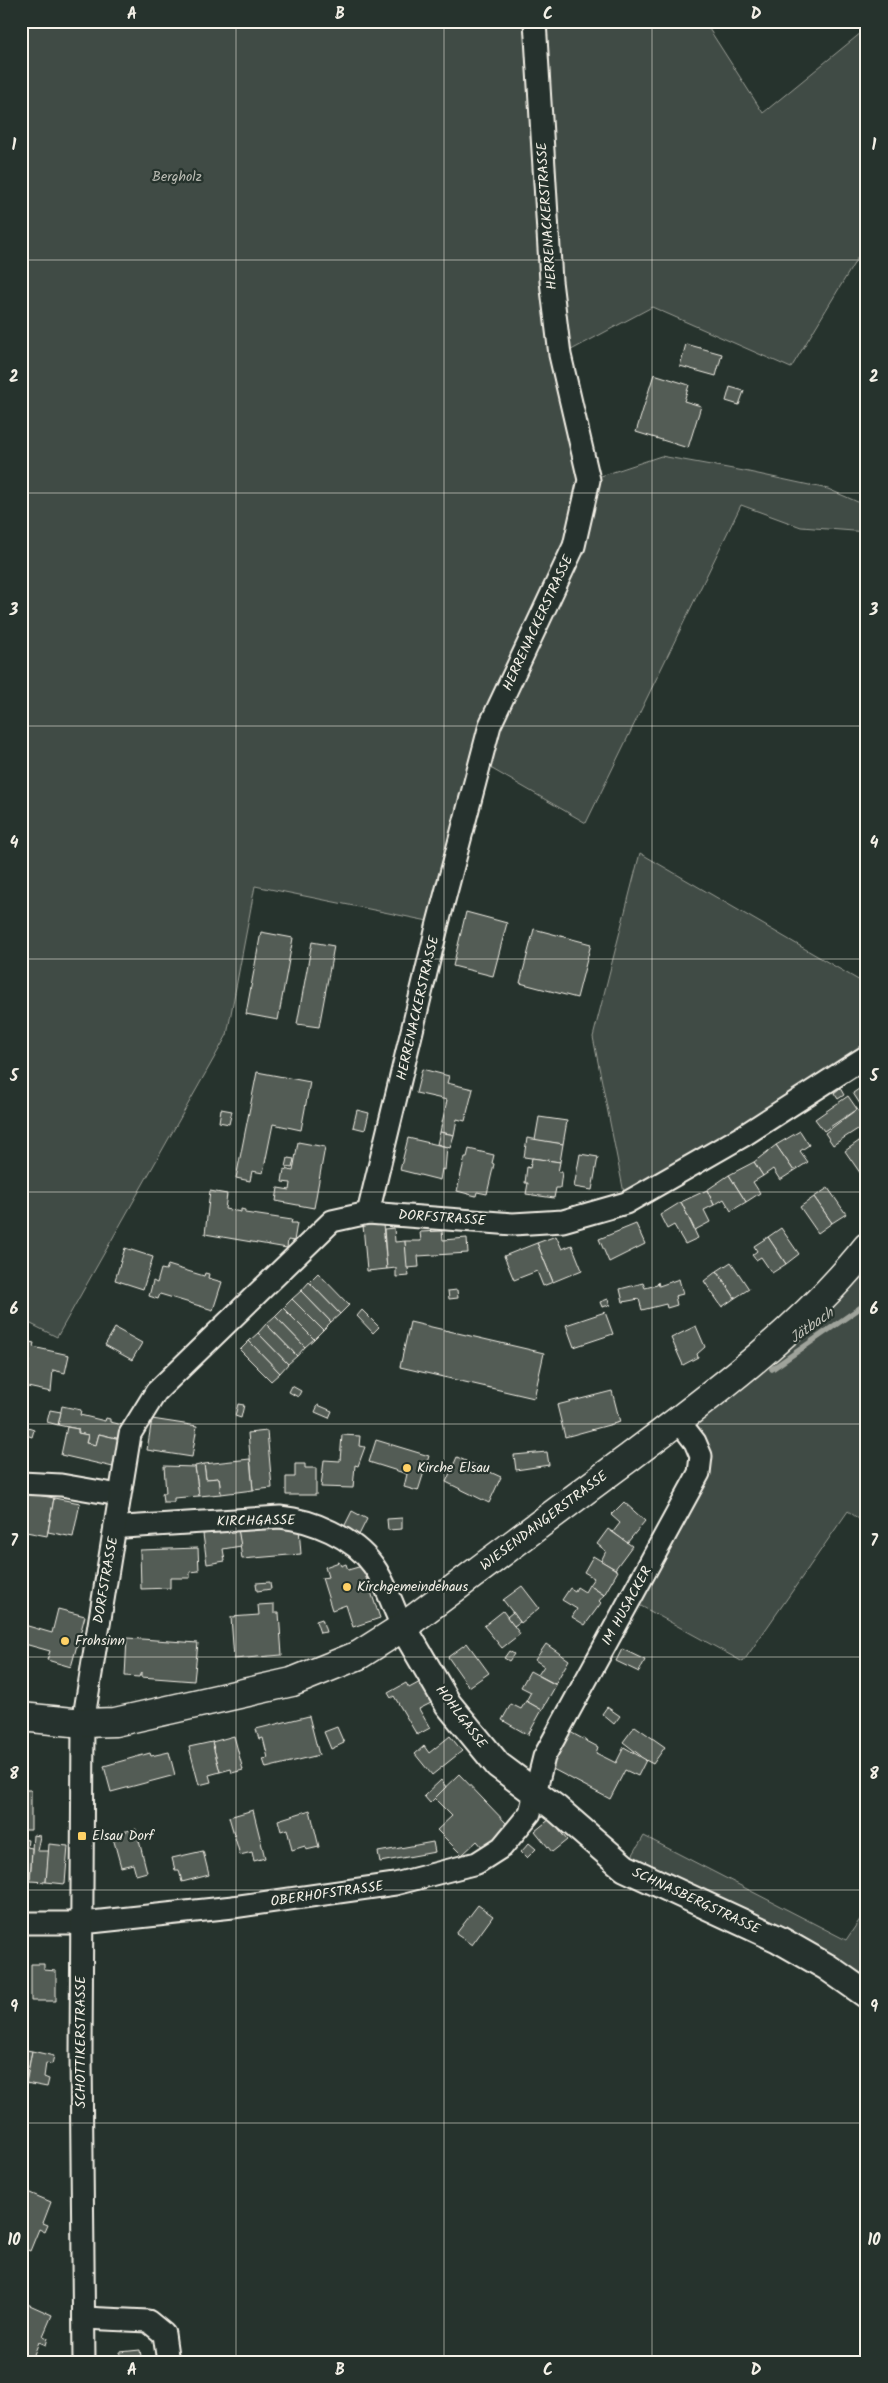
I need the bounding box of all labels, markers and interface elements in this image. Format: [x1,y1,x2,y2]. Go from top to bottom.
text: A [127,2,137,27]
text: B [335,2,345,27]
text: C [543,2,553,27]
text: D [751,2,762,27]
text: 1 [12,133,17,158]
text: 1 [872,133,877,158]
street label: HERRENACKERSTRASSE [531,141,563,290]
park label: Bergholz [152,166,202,188]
text: 2 [9,365,19,390]
text: 2 [869,365,879,390]
street label: HERRENACKERSTRASSE [497,551,580,695]
text: 3 [9,598,19,623]
text: 3 [869,598,879,623]
text: 4 [10,831,19,856]
text: 4 [870,831,879,856]
street label: HERRENACKERSTRASSE [391,933,446,1082]
text: 5 [9,1064,20,1089]
text: 5 [869,1064,880,1089]
street label: DORFSTRASSE [397,1204,487,1232]
text: 6 [10,1297,19,1322]
text: 6 [870,1297,879,1322]
water label: Jätbach [785,1301,841,1350]
place label: Kirche Elsau [417,1457,490,1479]
marker: Kirche Elsau [401,1462,413,1474]
street label: WIESENDANGERSTRASSE [475,1465,613,1576]
street label: KIRCHGASSE [216,1509,296,1533]
text: 7 [10,1529,18,1554]
text: 7 [870,1529,878,1554]
street label: DORFSTRASSE [88,1534,125,1625]
street label: IM HUSACKER [596,1562,658,1650]
place label: Kirchgemeindehaus [357,1576,468,1598]
marker: Kirchgemeindehaus [341,1581,353,1593]
place label: Frohsinn [75,1630,125,1652]
marker: Frohsinn [59,1635,71,1647]
street label: HOHLGASSE [430,1680,493,1754]
text: 8 [9,1762,19,1787]
text: 8 [869,1762,879,1787]
place label: Elsau Dorf [92,1825,156,1847]
marker: Elsau Dorf [76,1830,88,1842]
street label: SCHNASBERGSTRASSE [628,1862,764,1941]
street label: OBERHOFSTRASSE [269,1875,386,1913]
street label: SCHOTTIKERSTRASSE [70,1975,92,2108]
text: 9 [10,1995,18,2020]
text: 9 [870,1995,878,2020]
text: 10 [7,2228,21,2253]
text: 10 [867,2228,881,2253]
text: A [127,2358,137,2383]
text: B [335,2358,345,2383]
text: C [543,2358,553,2383]
text: D [751,2358,762,2383]

